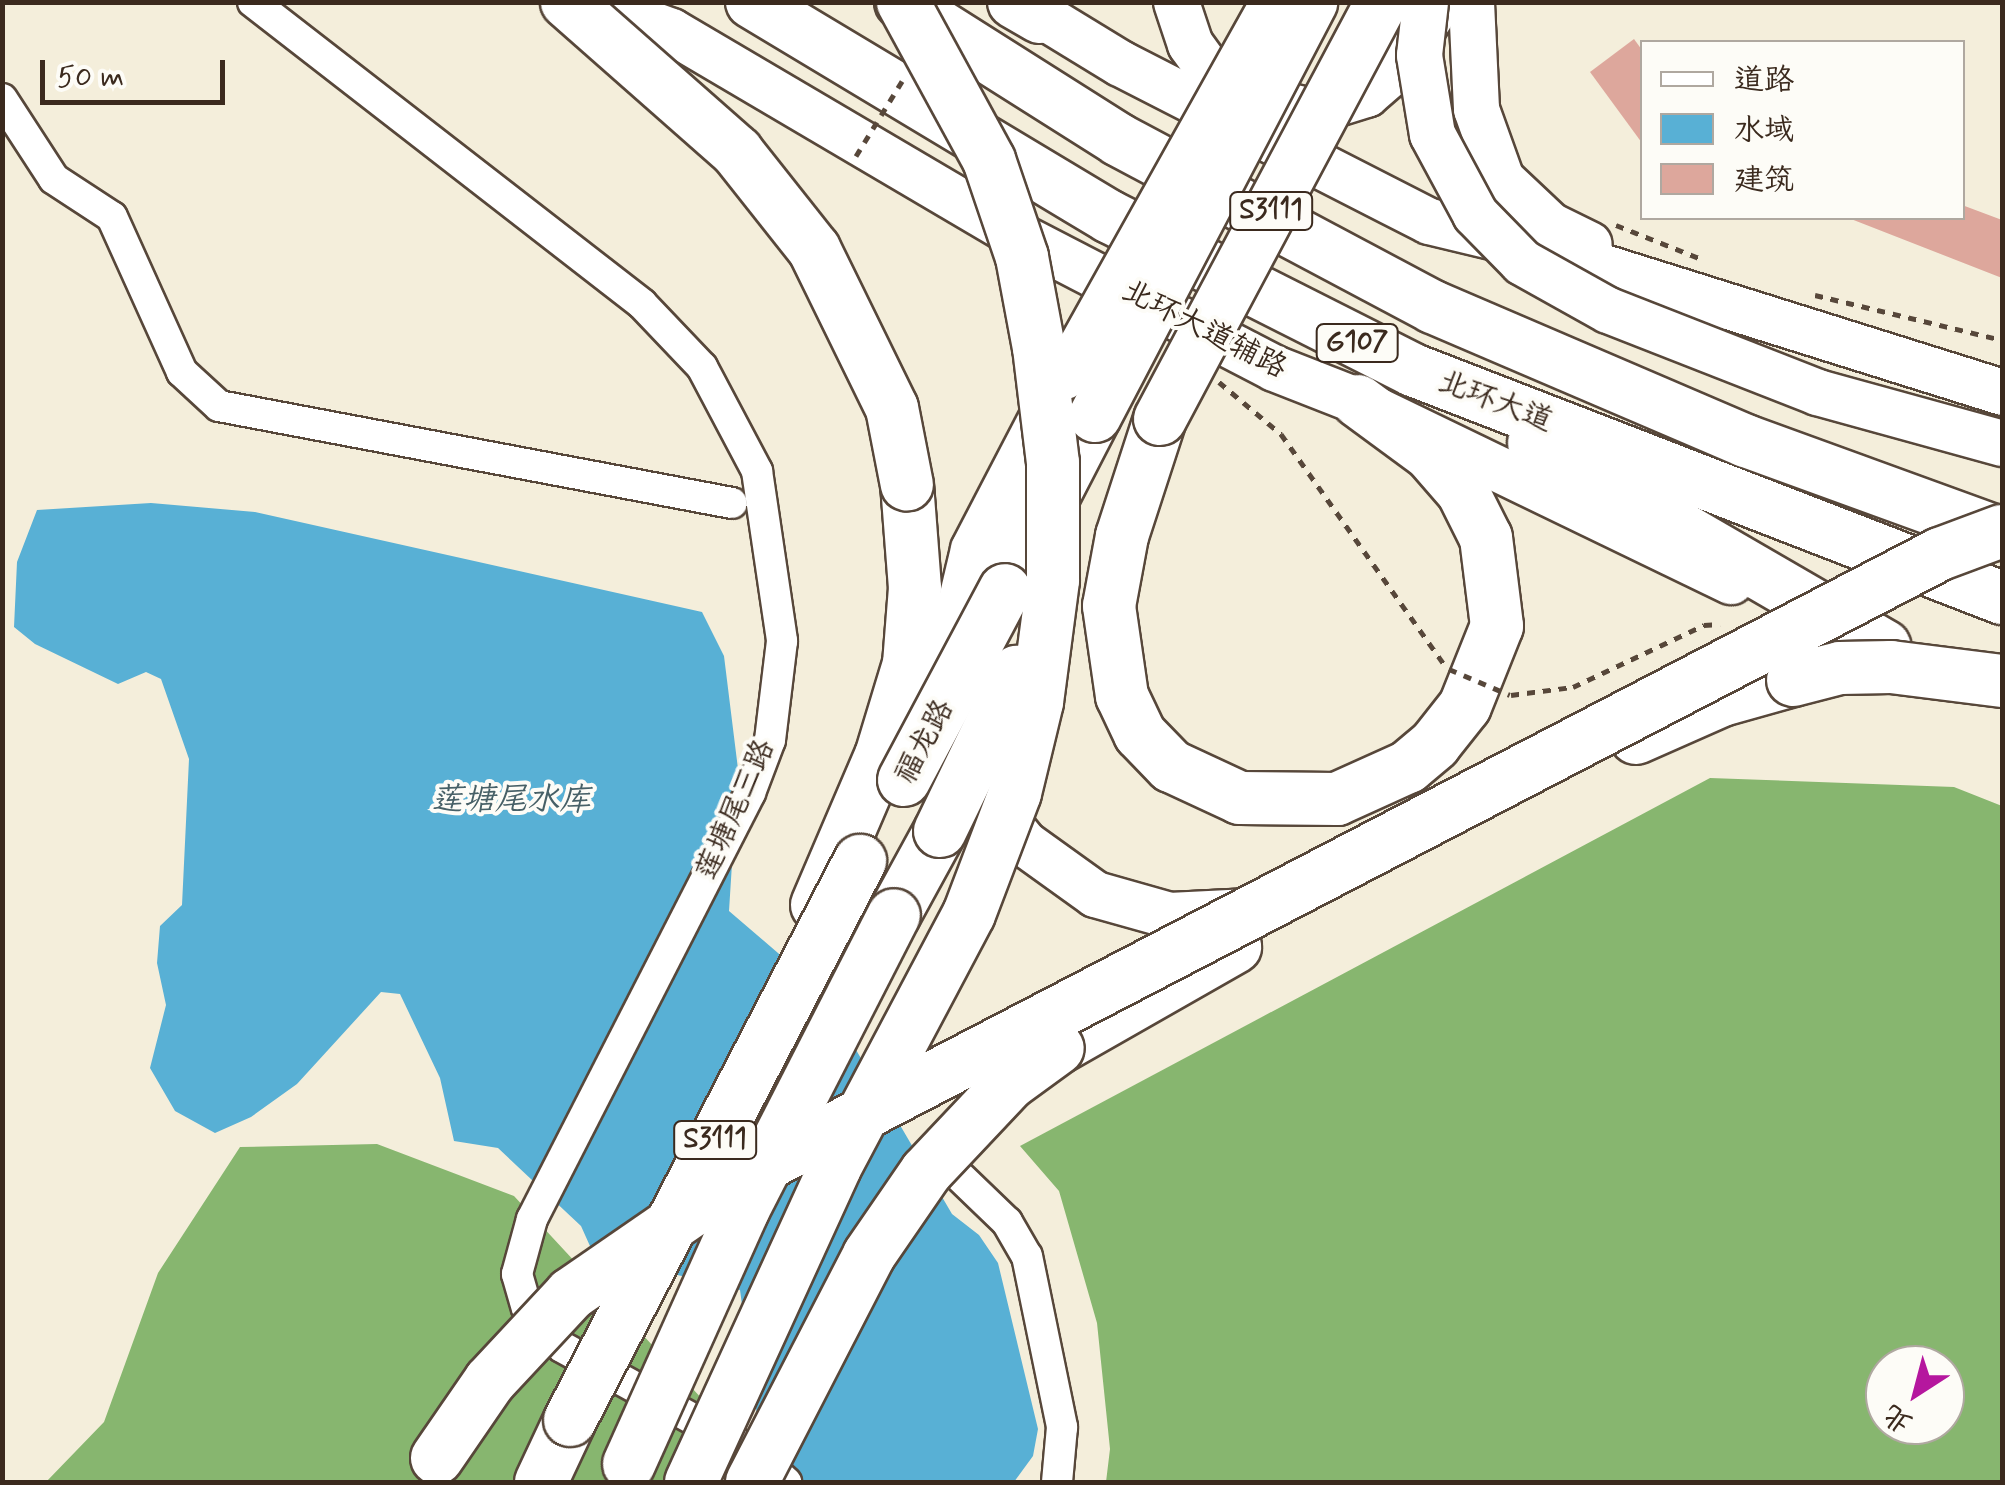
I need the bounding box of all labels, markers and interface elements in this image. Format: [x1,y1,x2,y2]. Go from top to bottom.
scale bar [45,40,230,102]
legend [1640,40,1965,220]
text: 50 m [57,58,124,97]
text: 道路 [1734,61,1794,100]
text: 水域 [1734,111,1794,150]
text: 建筑 [1734,161,1794,200]
road number: S3111 [1228,188,1314,234]
street label: 北环大道辅路 [1116,273,1292,387]
road number: G107 [1314,320,1400,366]
street label: 北环大道 [1433,364,1557,440]
street label: 福龙路 [888,694,962,790]
street label: 莲塘尾三路 [689,734,783,886]
water label: 莲塘尾水库 [431,781,591,819]
road number: S3111 [672,1117,758,1163]
north arrow [1865,1345,1965,1445]
text: 北 [1876,1395,1920,1441]

